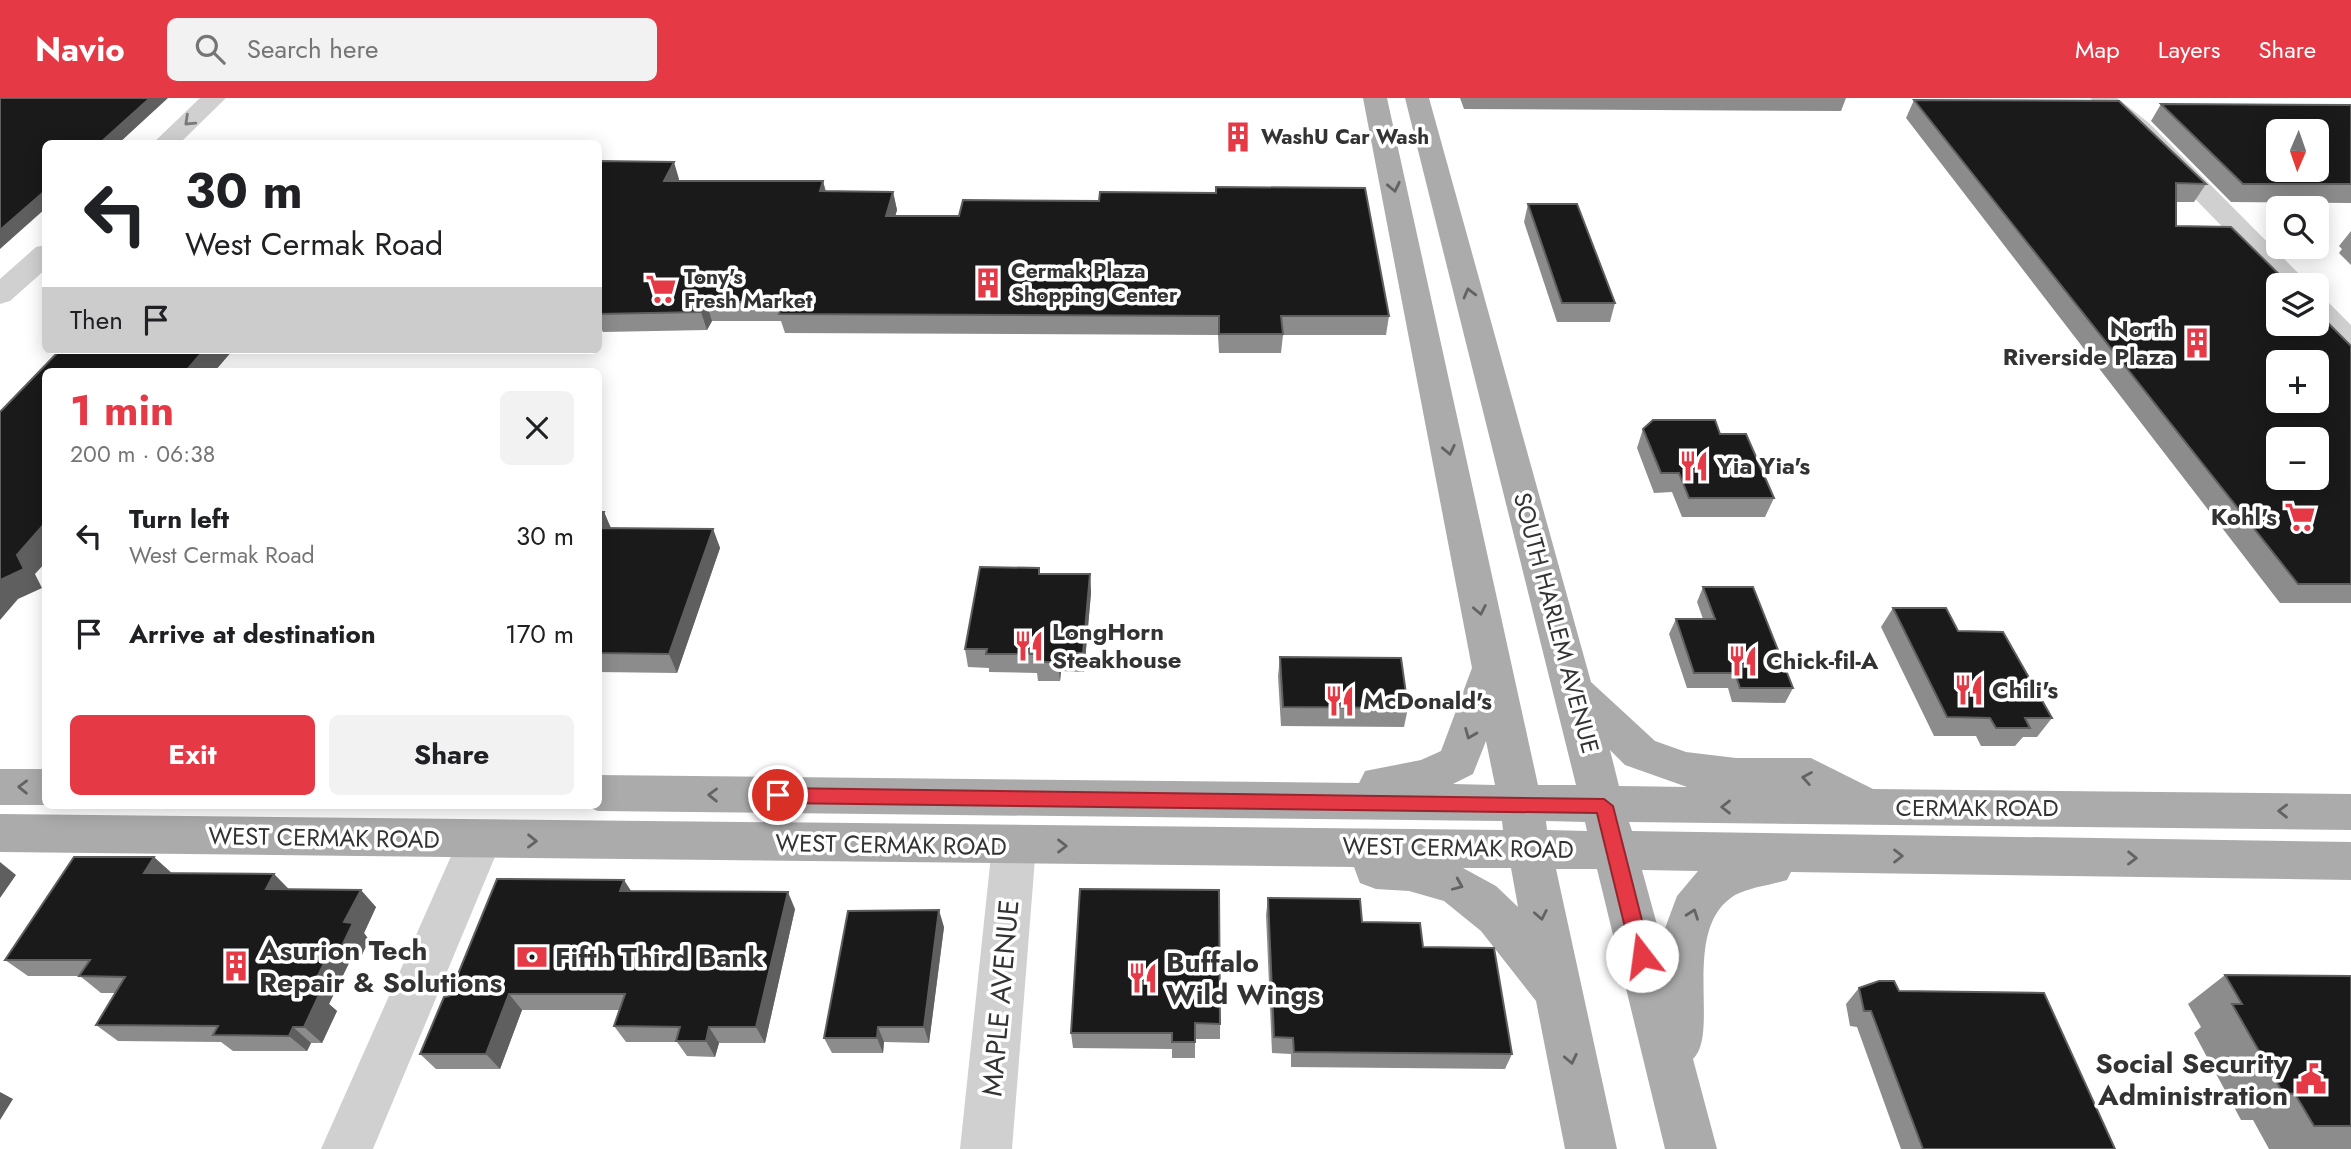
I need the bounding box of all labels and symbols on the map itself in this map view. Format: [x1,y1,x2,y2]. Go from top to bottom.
one-way arrow [184,112,197,125]
north arrow [2266,119,2329,182]
building icon: WashU Car Wash [1221,120,1255,154]
place label: WashU Car Wash [1261,122,1429,152]
one-way arrow [1385,181,1400,193]
place label: Cermak Plaza Shopping Center [1011,256,1178,310]
place label: Tony's Fresh Market [684,262,813,316]
building icon: Cermak Plaza Shopping Center [971,266,1005,300]
supermarket icon: Tony's Fresh Market [644,272,678,306]
one-way arrow [1463,287,1478,299]
place label: North Riverside Plaza [2003,311,2174,374]
building icon: North Riverside Plaza [2180,326,2214,360]
one-way arrow [1440,444,1455,456]
place label: Yia Yia's [1716,448,1810,483]
restaurant icon: Yia Yia's [1677,449,1711,483]
street label: SOUTH HARLEM AVENUE [1505,488,1608,757]
place label: Kohl's [2211,499,2277,534]
supermarket icon: Kohl's [2283,500,2317,534]
one-way arrow [1472,604,1487,616]
place label: LongHorn Steakhouse [1052,614,1181,677]
restaurant icon: LongHorn Steakhouse [1012,629,1046,663]
place label: Chick-fil-A [1766,643,1879,678]
restaurant icon: Chick-fil-A [1726,644,1760,678]
place label: Chili's [1992,672,2058,707]
restaurant icon: Chili's [1952,673,1986,707]
place label: McDonald's [1363,683,1492,718]
restaurant icon: McDonald's [1323,684,1357,718]
one-way arrow [1464,728,1478,740]
pin [748,765,808,825]
one-way arrow [1801,771,1813,786]
one-way arrow [17,779,28,795]
one-way arrow [708,787,718,803]
street label: CERMAK ROAD [1896,790,2058,825]
one-way arrow [1720,799,1731,815]
one-way arrow [2277,803,2288,819]
street label: WEST CERMAK ROAD [208,818,440,857]
street label: WEST CERMAK ROAD [775,825,1007,864]
street label: WEST CERMAK ROAD [1342,828,1574,867]
one-way arrow [528,833,538,849]
one-way arrow [1057,838,1068,854]
one-way arrow [1893,848,1904,864]
one-way arrow [2127,851,2138,866]
one-way arrow [1451,877,1463,891]
street label: MAPLE AVENUE [971,898,1030,1098]
one-way arrow [1533,909,1548,921]
one-way arrow [1685,909,1699,921]
position arrow [1605,919,1679,993]
place label: Asurion Tech Repair & Solutions [258,930,503,1003]
place label: Fifth Third Bank [555,937,764,978]
bank icon: Fifth Third Bank [515,940,549,974]
place label: Buffalo Wild Wings [1166,942,1321,1015]
building icon: Asurion Tech Repair & Solutions [219,949,253,983]
restaurant icon: Buffalo Wild Wings [1126,961,1160,995]
place label: Social Security Administration [2095,1043,2288,1116]
one-way arrow [1563,1053,1577,1065]
public building icon: Social Security Administration [2294,1062,2328,1096]

